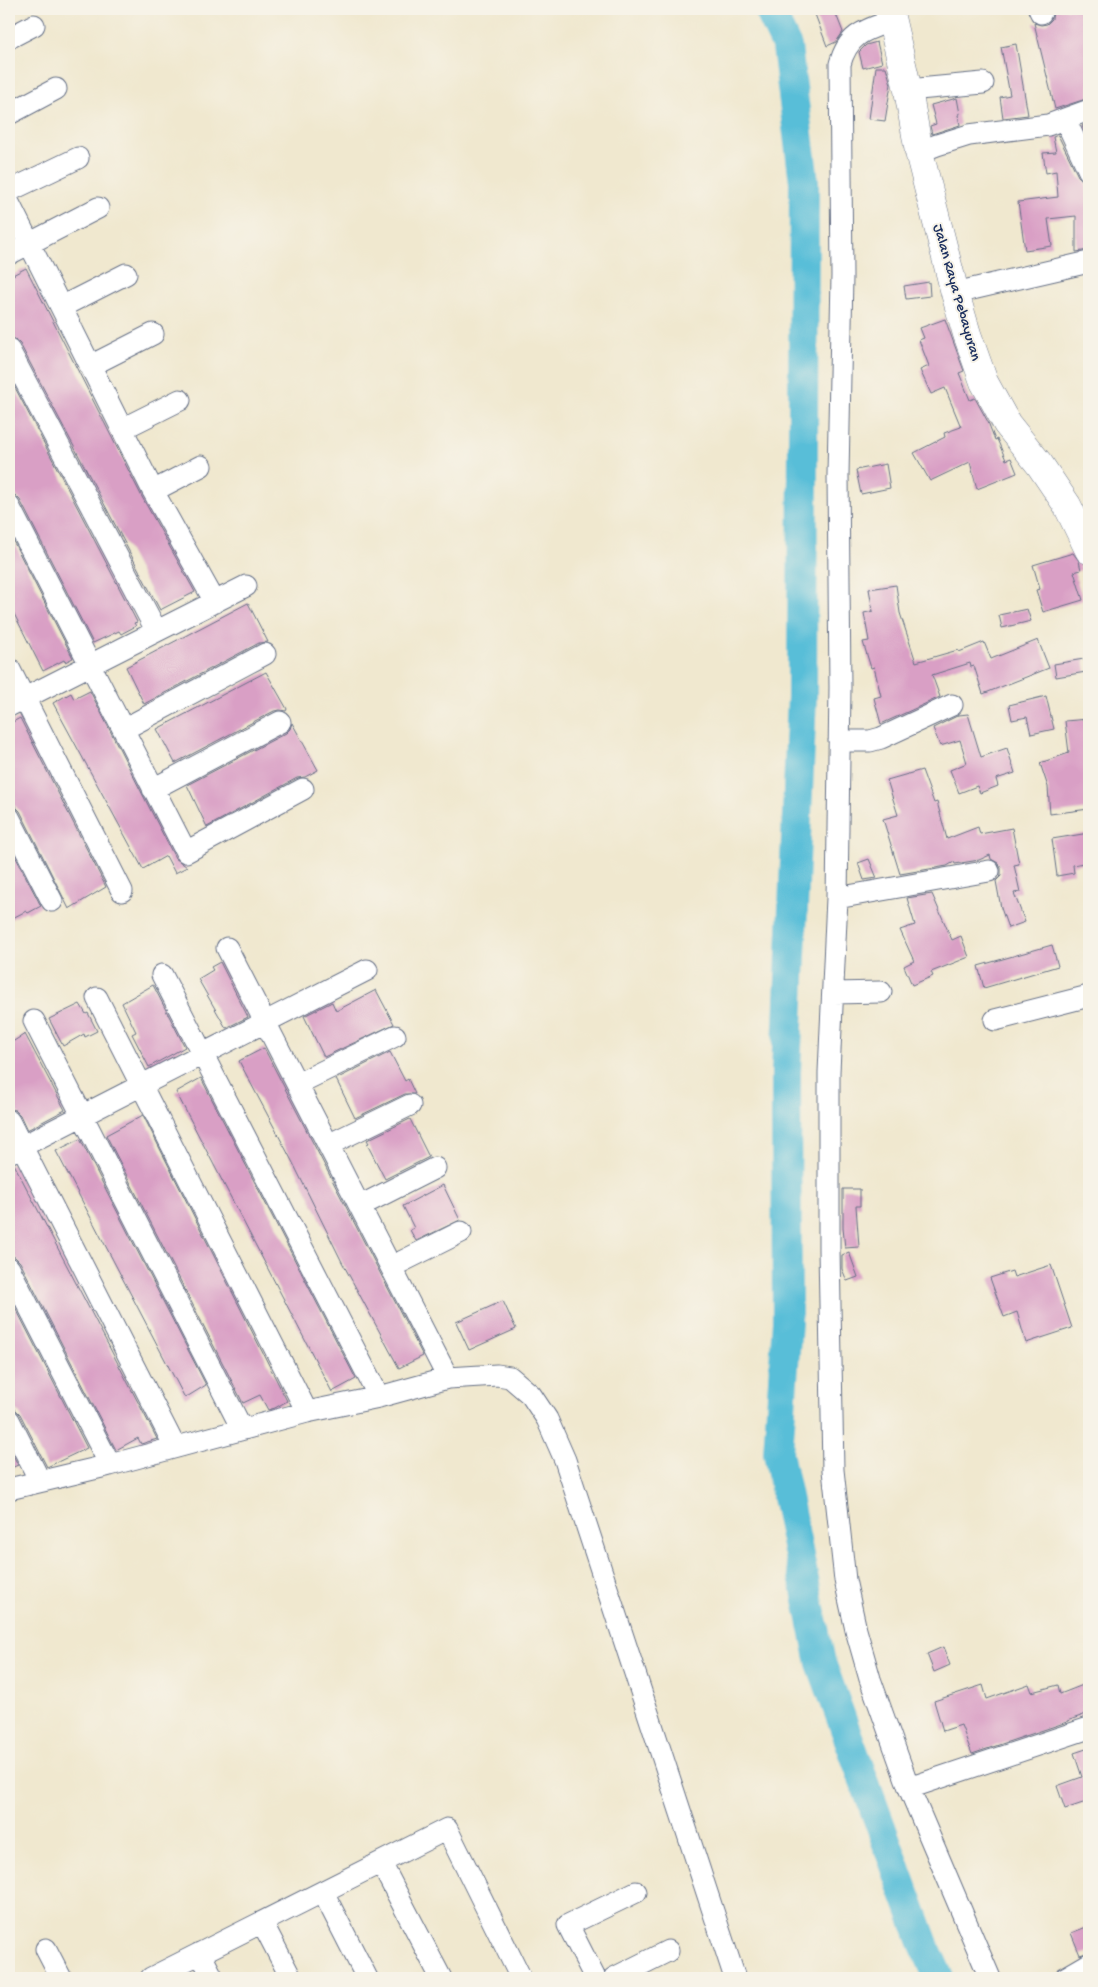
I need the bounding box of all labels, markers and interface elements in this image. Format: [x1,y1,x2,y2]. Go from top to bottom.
street label: Jalan Raya Pebayuran [928,222,984,363]

